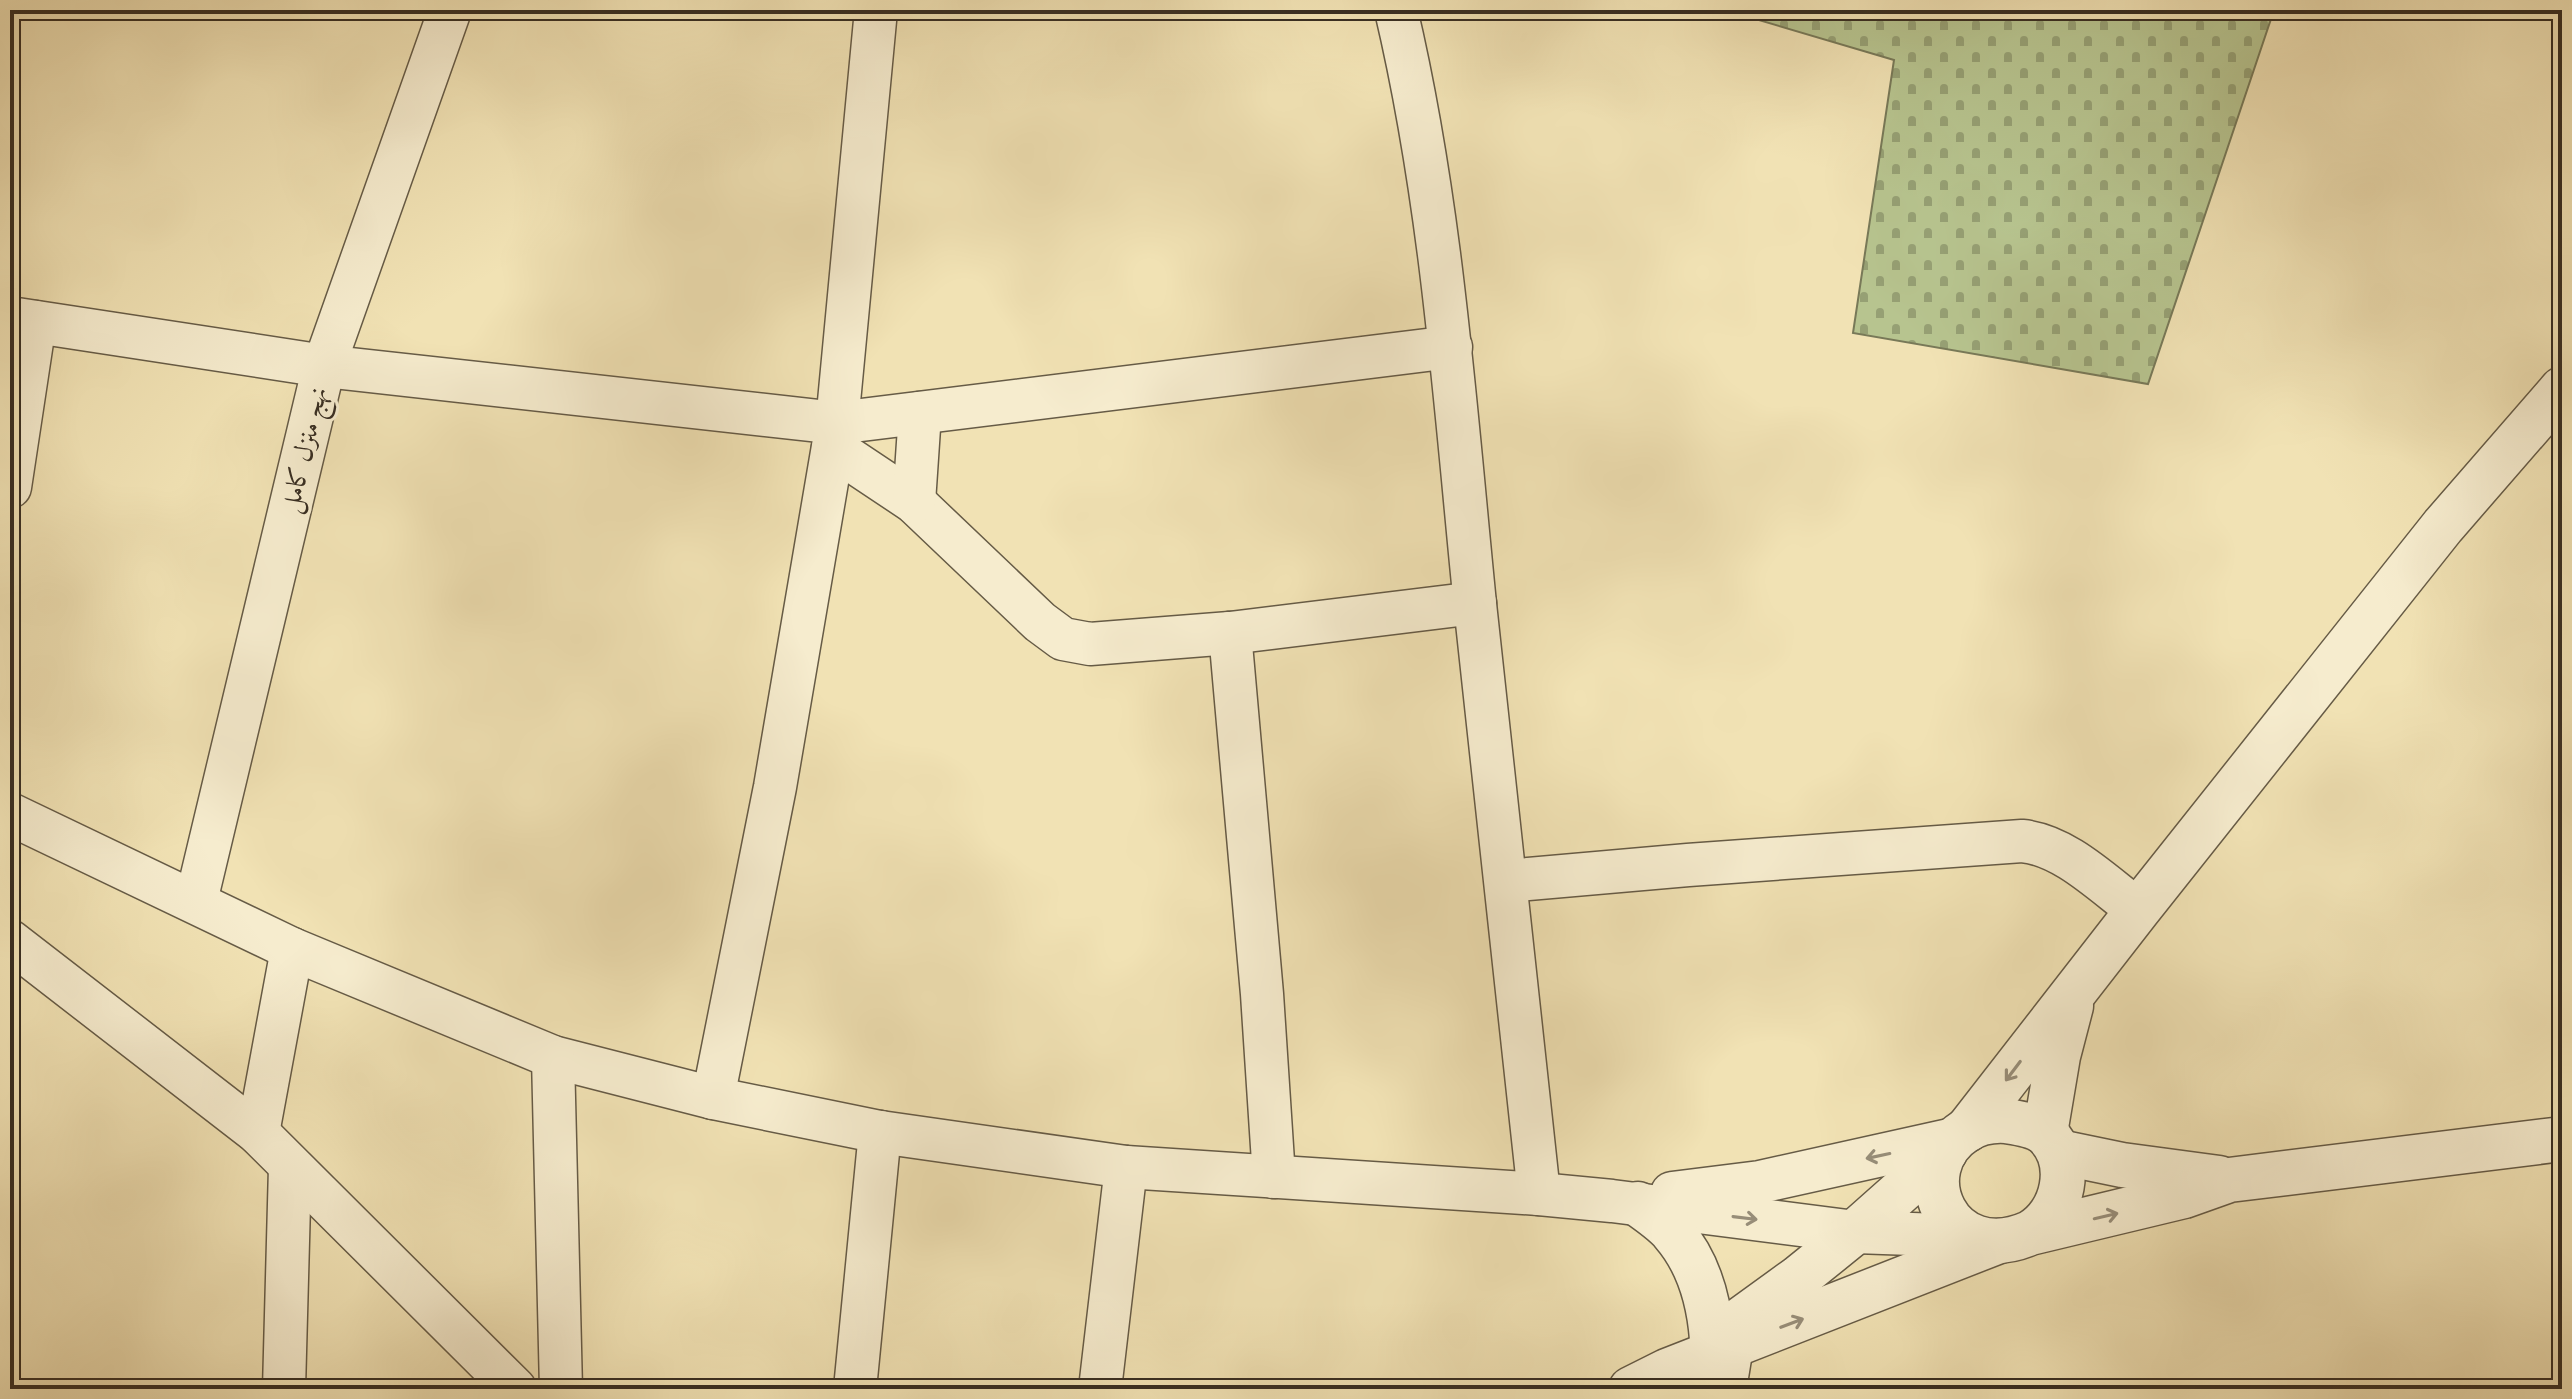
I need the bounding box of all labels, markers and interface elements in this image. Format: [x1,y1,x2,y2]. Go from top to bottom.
street label: نهج منزل كامل [274,384,341,518]
one-way arrow [2005,1060,2022,1081]
one-way arrow [1865,1149,1891,1164]
one-way arrow [2093,1207,2118,1222]
one-way arrow [1732,1211,1757,1226]
one-way arrow [1780,1315,1804,1329]

